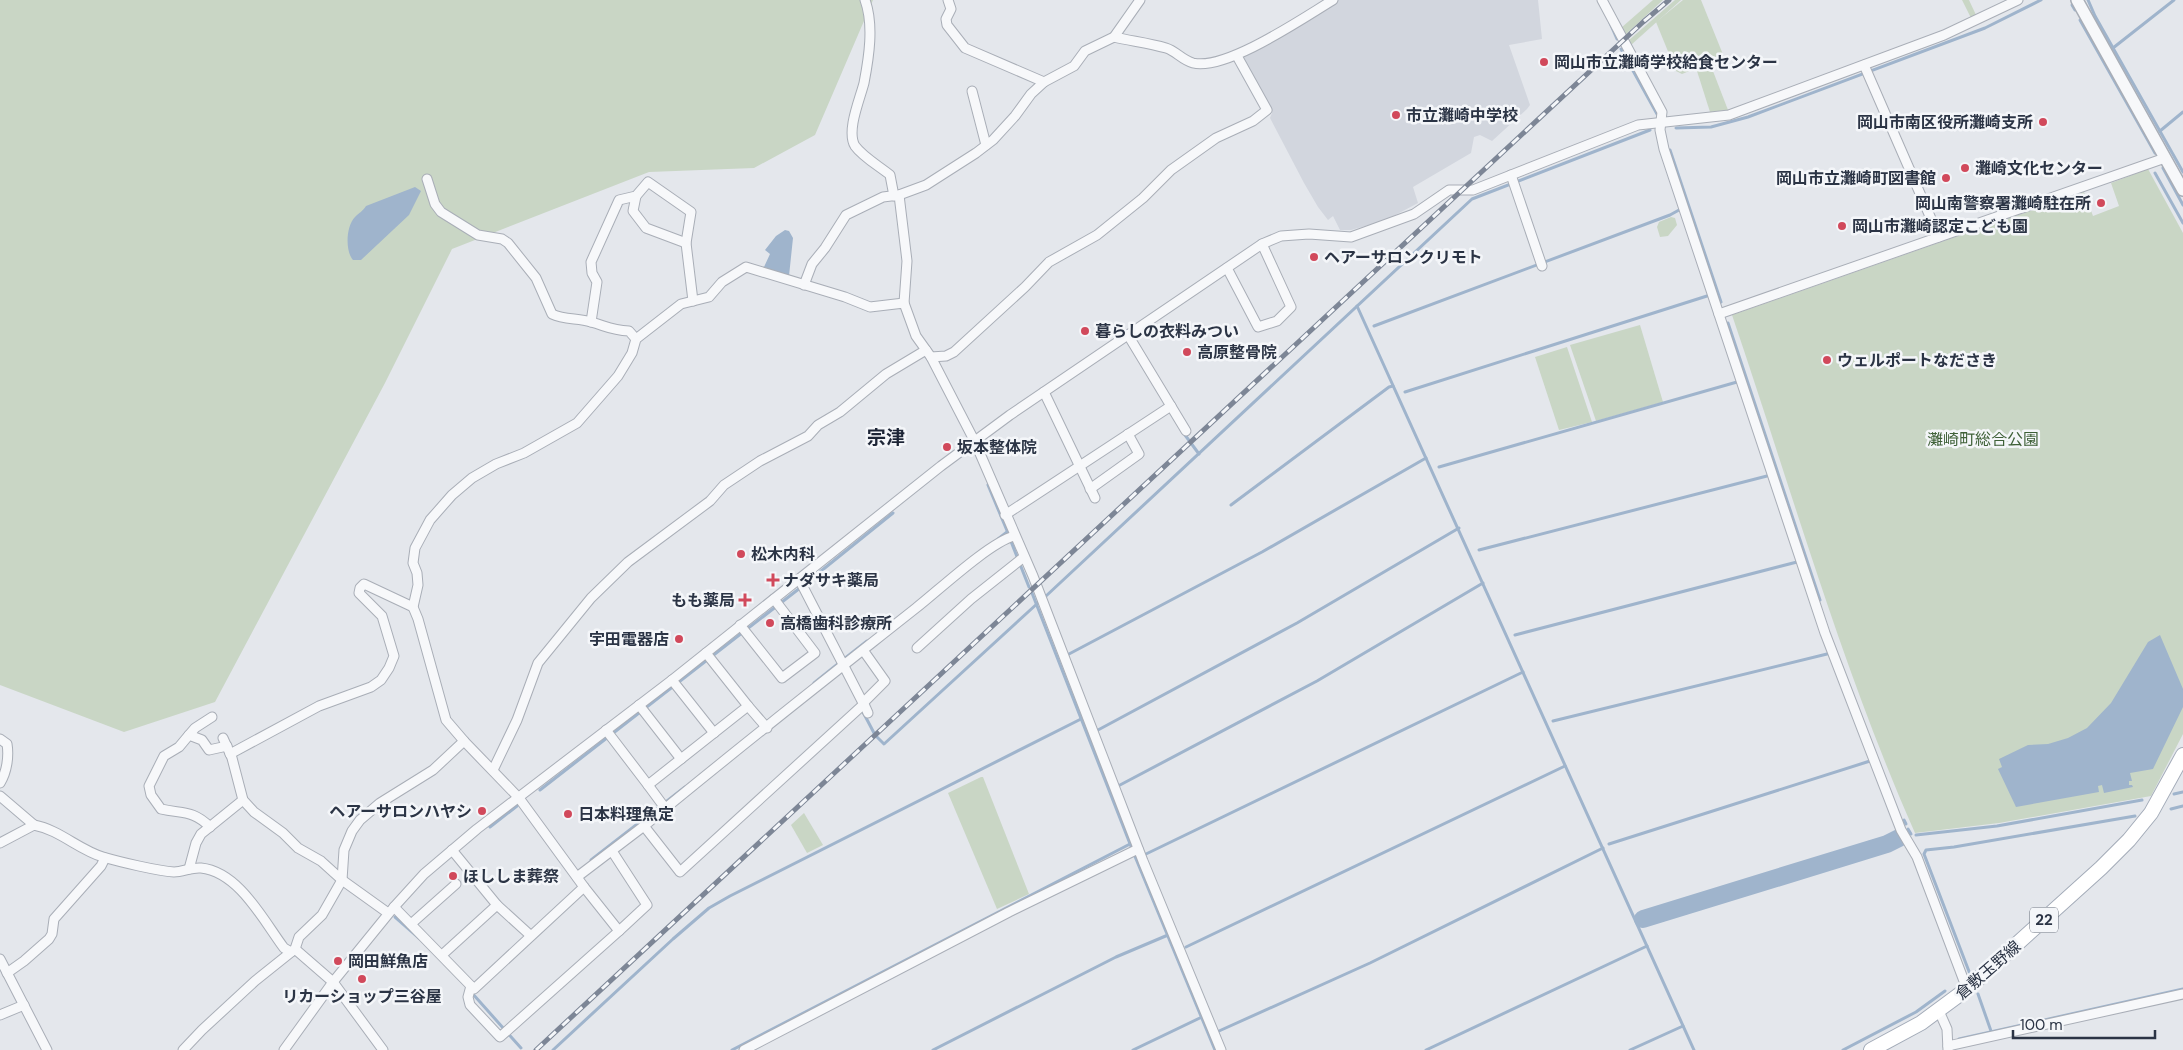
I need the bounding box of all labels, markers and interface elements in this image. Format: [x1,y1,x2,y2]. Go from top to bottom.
place label: 岡山市立灘崎学校給食センター [1554,52,1778,73]
marker: 岡山市立灘崎学校給食センター [1538,56,1550,68]
place label: 市立灘崎中学校 [1406,105,1518,126]
marker: 市立灘崎中学校 [1390,109,1402,121]
place label: 岡山市南区役所灘崎支所 [1857,112,2033,133]
marker: 岡山市南区役所灘崎支所 [2037,116,2049,128]
place label: 灘崎文化センター [1975,158,2103,179]
marker: 灘崎文化センター [1959,162,1971,174]
place label: 岡山市立灘崎町図書館 [1776,168,1936,189]
marker: 岡山市立灘崎町図書館 [1940,172,1952,184]
place label: 岡山南警察署灘崎駐在所 [1915,193,2091,214]
marker: 岡山南警察署灘崎駐在所 [2095,197,2107,209]
place label: 岡山市灘崎認定こども園 [1852,216,2028,237]
marker: 岡山市灘崎認定こども園 [1836,220,1848,232]
place label: ヘアーサロンクリモト [1324,247,1483,268]
marker: ヘアーサロンクリモト [1308,251,1320,263]
place label: 暮らしの衣料みつい [1095,321,1239,342]
marker: 暮らしの衣料みつい [1079,325,1091,337]
place label: 高原整骨院 [1197,342,1277,363]
marker: 高原整骨院 [1181,346,1193,358]
place label: ウェルポートなださき [1837,350,1997,371]
marker: ウェルポートなださき [1821,354,1833,366]
district label: 宗津 [867,425,905,450]
park label: 灘崎町総合公園 [1927,429,2039,450]
place label: 坂本整体院 [957,437,1037,458]
marker: 坂本整体院 [941,441,953,453]
place label: 松木内科 [751,544,815,565]
marker: 松木内科 [735,548,747,560]
place label: ナダサキ薬局 [783,570,879,591]
marker: ナダサキ薬局 [767,574,779,586]
place label: もも薬局 [671,590,735,611]
marker: もも薬局 [739,594,751,606]
place label: 高橋歯科診療所 [780,613,892,634]
marker: 高橋歯科診療所 [764,617,776,629]
place label: 宇田電器店 [589,629,669,650]
marker: 宇田電器店 [673,633,685,645]
place label: ヘアーサロンハヤシ [329,801,472,822]
place label: 日本料理魚定 [578,804,674,825]
marker: ヘアーサロンハヤシ [476,805,488,817]
marker: 日本料理魚定 [562,808,574,820]
place label: ほししま葬祭 [463,866,559,887]
marker: ほししま葬祭 [447,870,459,882]
road number: 22 [2030,908,2058,932]
street label: 倉敷玉野線 [1951,936,2025,1004]
place label: 岡田鮮魚店 [348,951,428,972]
marker: 岡田鮮魚店 [332,955,344,967]
marker: リカーショップ三谷屋 [356,973,368,985]
place label: リカーショップ三谷屋 [282,986,442,1007]
scale bar [2013,1008,2156,1040]
text: 100 m [2020,1015,2063,1035]

